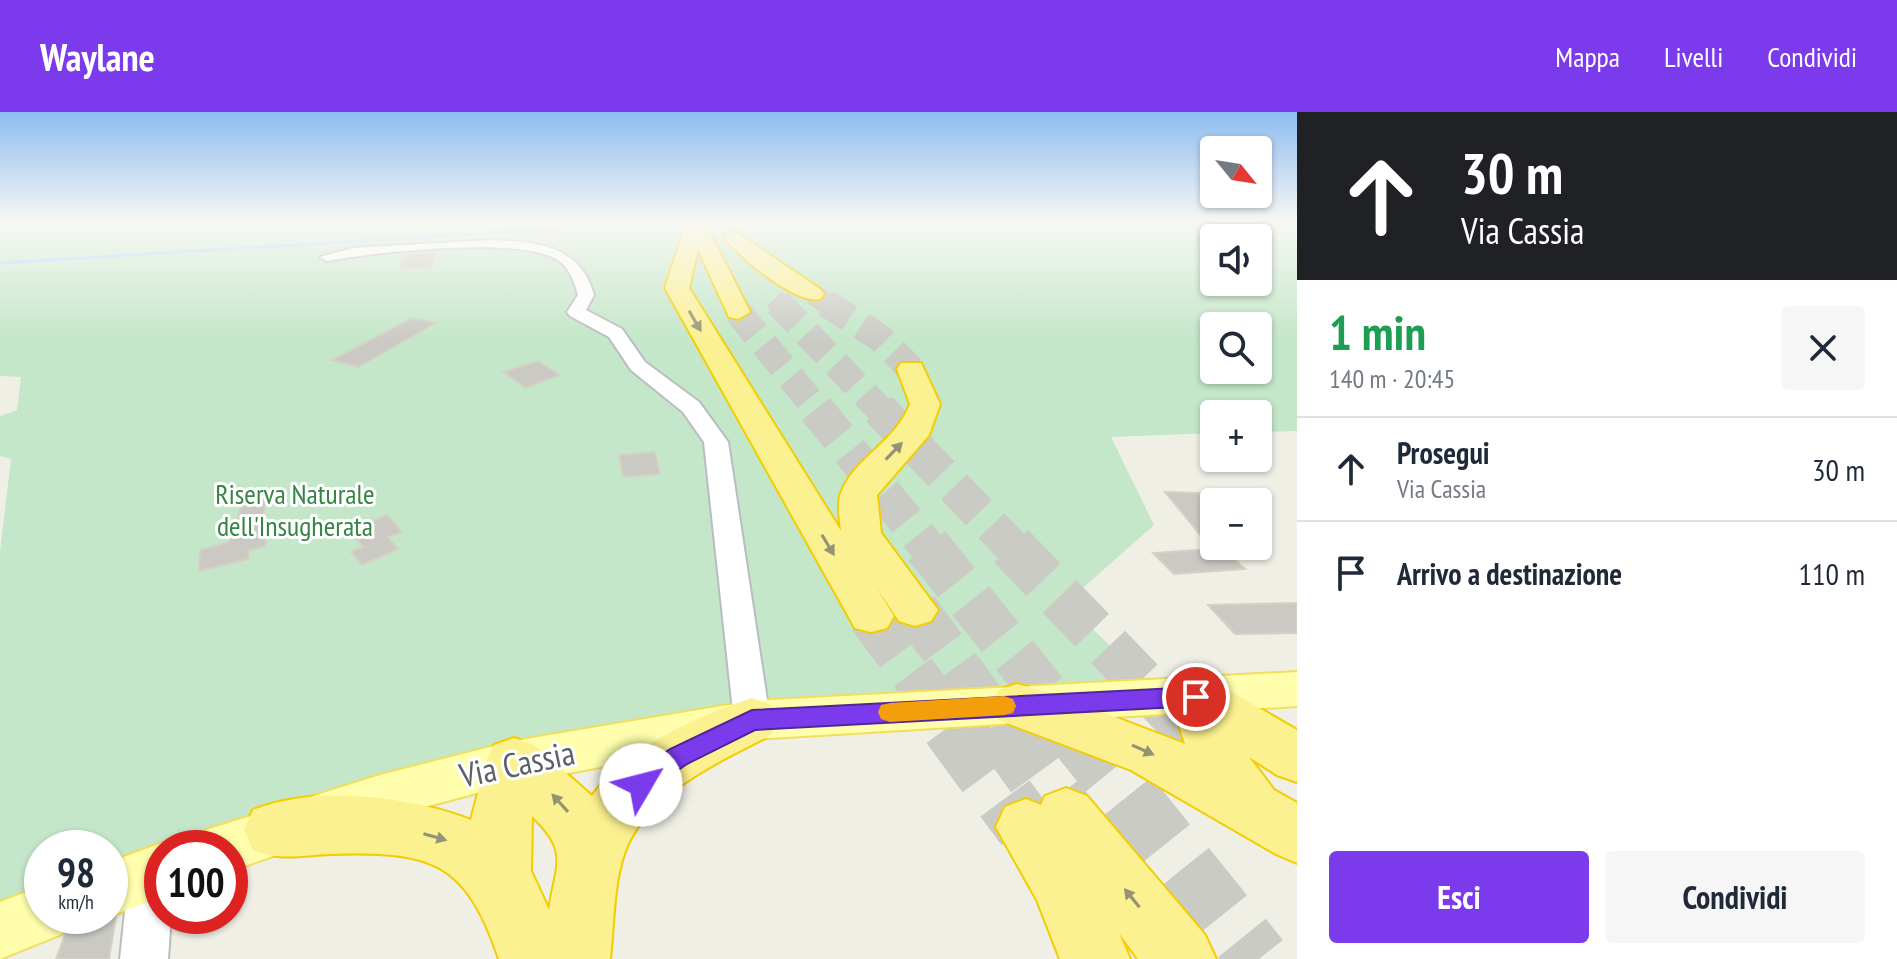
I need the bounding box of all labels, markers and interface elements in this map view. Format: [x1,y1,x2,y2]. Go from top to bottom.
text: Waylane [40,32,155,81]
text: Mappa [1555,38,1620,75]
text: Livelli [1664,38,1723,75]
text: Condividi [1767,38,1857,75]
north arrow [1200,136,1272,208]
map controls [1200,136,1272,560]
text: 30 m [1461,137,1563,209]
icon: ahead [1329,144,1433,248]
text: Via Cassia [1461,207,1584,254]
button: sound [1200,224,1272,296]
text: 1 min [1329,301,1426,363]
button: close [1781,306,1865,390]
one-way arrow [688,310,702,333]
button: search [1200,312,1272,384]
text: 140 m · 20:45 [1329,362,1455,395]
button: + [1200,400,1272,472]
text: Prosegui [1397,433,1490,472]
one-way arrow [884,442,903,461]
icon: ahead [1329,447,1373,491]
text: 30 m [1812,450,1865,489]
text: Via Cassia [1397,472,1486,505]
park label: Riserva Naturale dell'Insugherata [215,475,375,544]
button: − [1200,488,1272,560]
one-way arrow [821,534,835,556]
icon: arrive [1329,551,1373,595]
text: Arrivo a destinazione [1397,554,1622,593]
text: 110 m [1799,554,1865,593]
pin [1162,663,1230,731]
icon: arrive [1174,675,1218,719]
street label: Via Cassia [454,729,578,797]
position arrow [599,743,683,827]
one-way arrow [1131,743,1154,757]
one-way arrow [552,794,570,813]
speed limit sign: 100 [144,830,248,934]
one-way arrow [423,831,447,844]
text: 98 [57,846,95,898]
button: Esci [1329,851,1589,943]
button: Condividi [1605,851,1865,943]
one-way arrow [1125,888,1141,908]
text: km/h [58,889,94,915]

